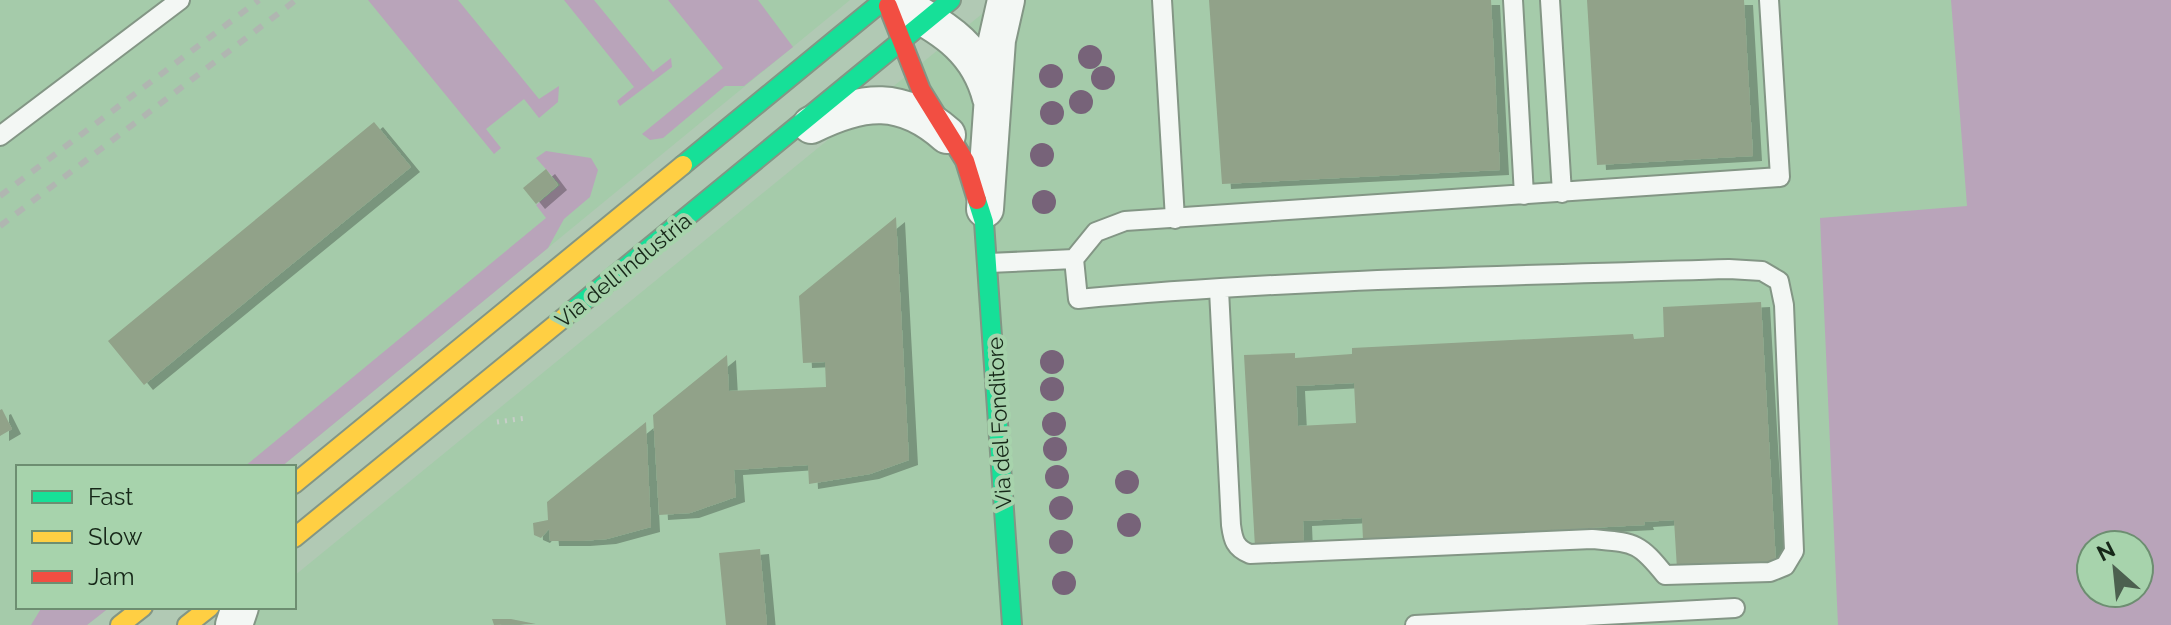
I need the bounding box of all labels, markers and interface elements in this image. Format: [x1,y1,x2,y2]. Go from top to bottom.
street label: Via dell'Industria [550,207,696,333]
street label: Via del Fonditore [982,336,1016,510]
legend [16,465,296,609]
text: Fast [88,482,133,511]
text: Slow [88,522,143,551]
north arrow [2075,529,2155,609]
text: N [2093,536,2119,567]
text: Jam [88,562,134,591]

